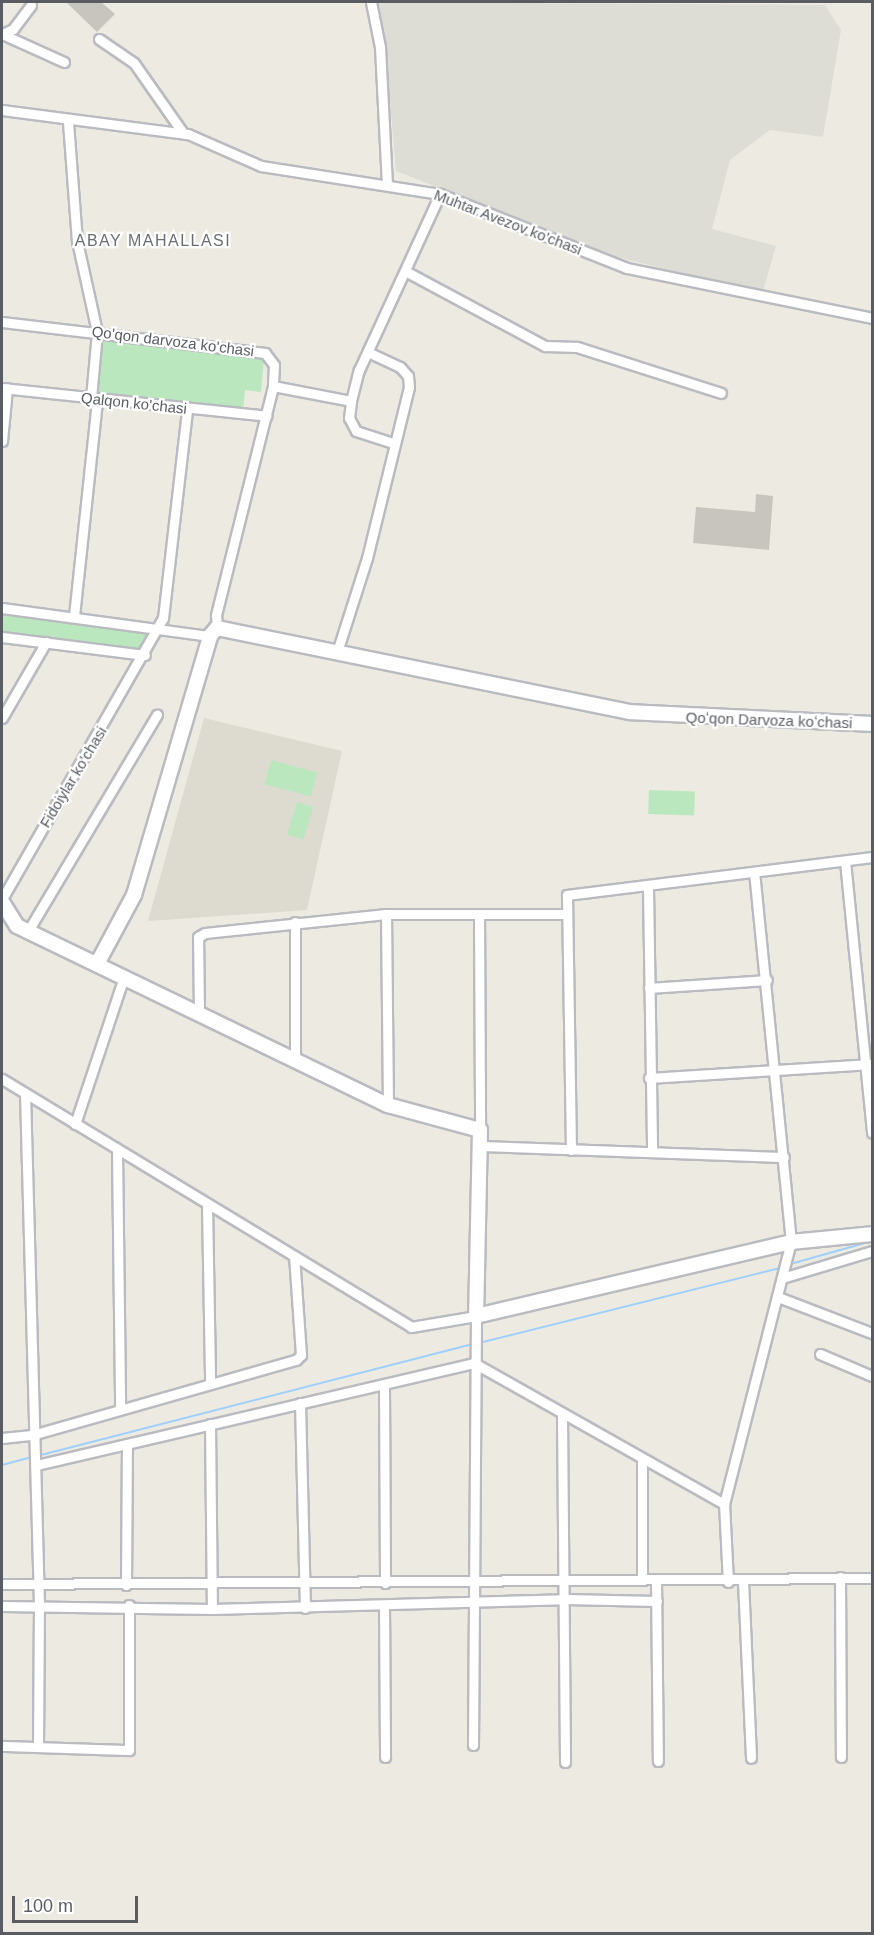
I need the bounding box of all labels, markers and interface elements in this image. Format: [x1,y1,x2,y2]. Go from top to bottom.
street label: Muhtar Avezov ko'chasi [431,185,585,259]
district label: ABAY MAHALLASI [75,231,231,251]
street label: Qo'qon darvoza ko'chasi [91,322,255,360]
street label: Qalqon ko'chasi [80,388,188,418]
street label: Qoʻqon Darvoza koʻchasi [685,708,853,732]
street label: Fidoiylar ko'chasi [36,723,110,831]
scale bar [15,1884,141,1922]
text: 100 m [23,1896,73,1916]

